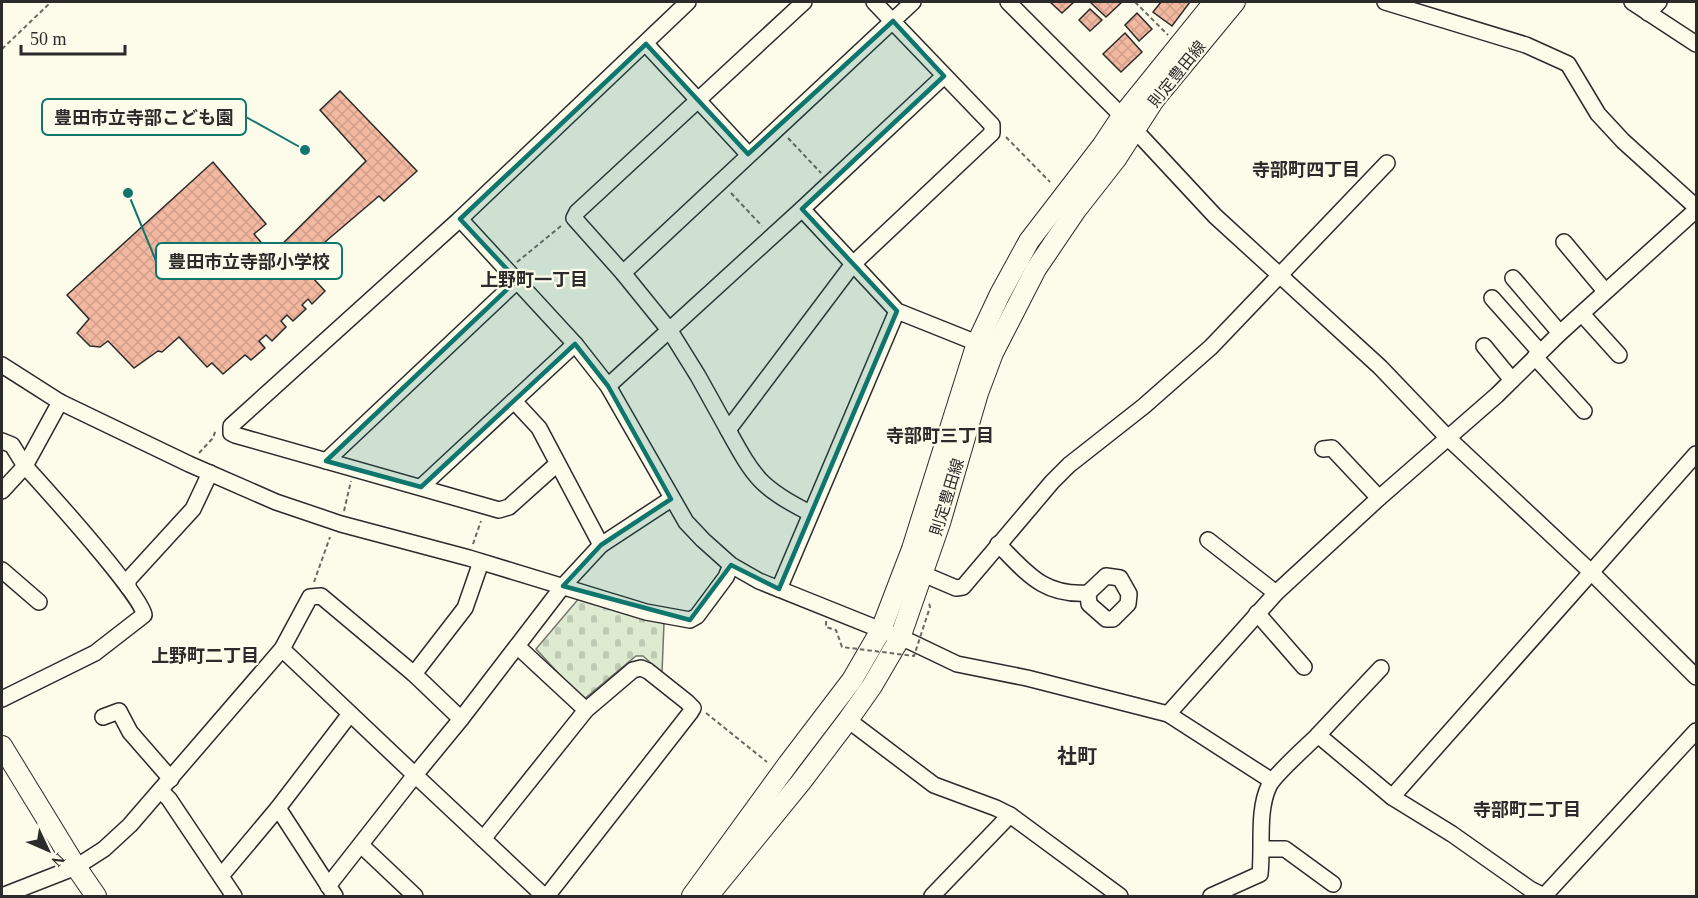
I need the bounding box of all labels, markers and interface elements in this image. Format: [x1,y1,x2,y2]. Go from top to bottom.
scale bar [21,18,124,56]
text: 50 m [30,29,67,49]
street label: 則定豊田線 [1145,38,1209,110]
callout: 豊田市立寺部こども園 [42,99,246,135]
text: 豊田市立寺部こども園 [54,108,234,128]
district label: 寺部町四丁目 [1252,160,1360,180]
callout: 豊田市立寺部小学校 [156,243,342,279]
text: 豊田市立寺部小学校 [168,252,330,272]
district label: 上野町一丁目 [480,270,588,290]
district label: 寺部町三丁目 [886,426,994,446]
street label: 則定豊田線 [927,456,967,538]
district label: 上野町二丁目 [151,646,259,666]
district label: 社町 [1057,745,1097,767]
district label: 寺部町二丁目 [1473,800,1581,820]
north arrow [18,820,78,880]
text: N [48,850,69,870]

